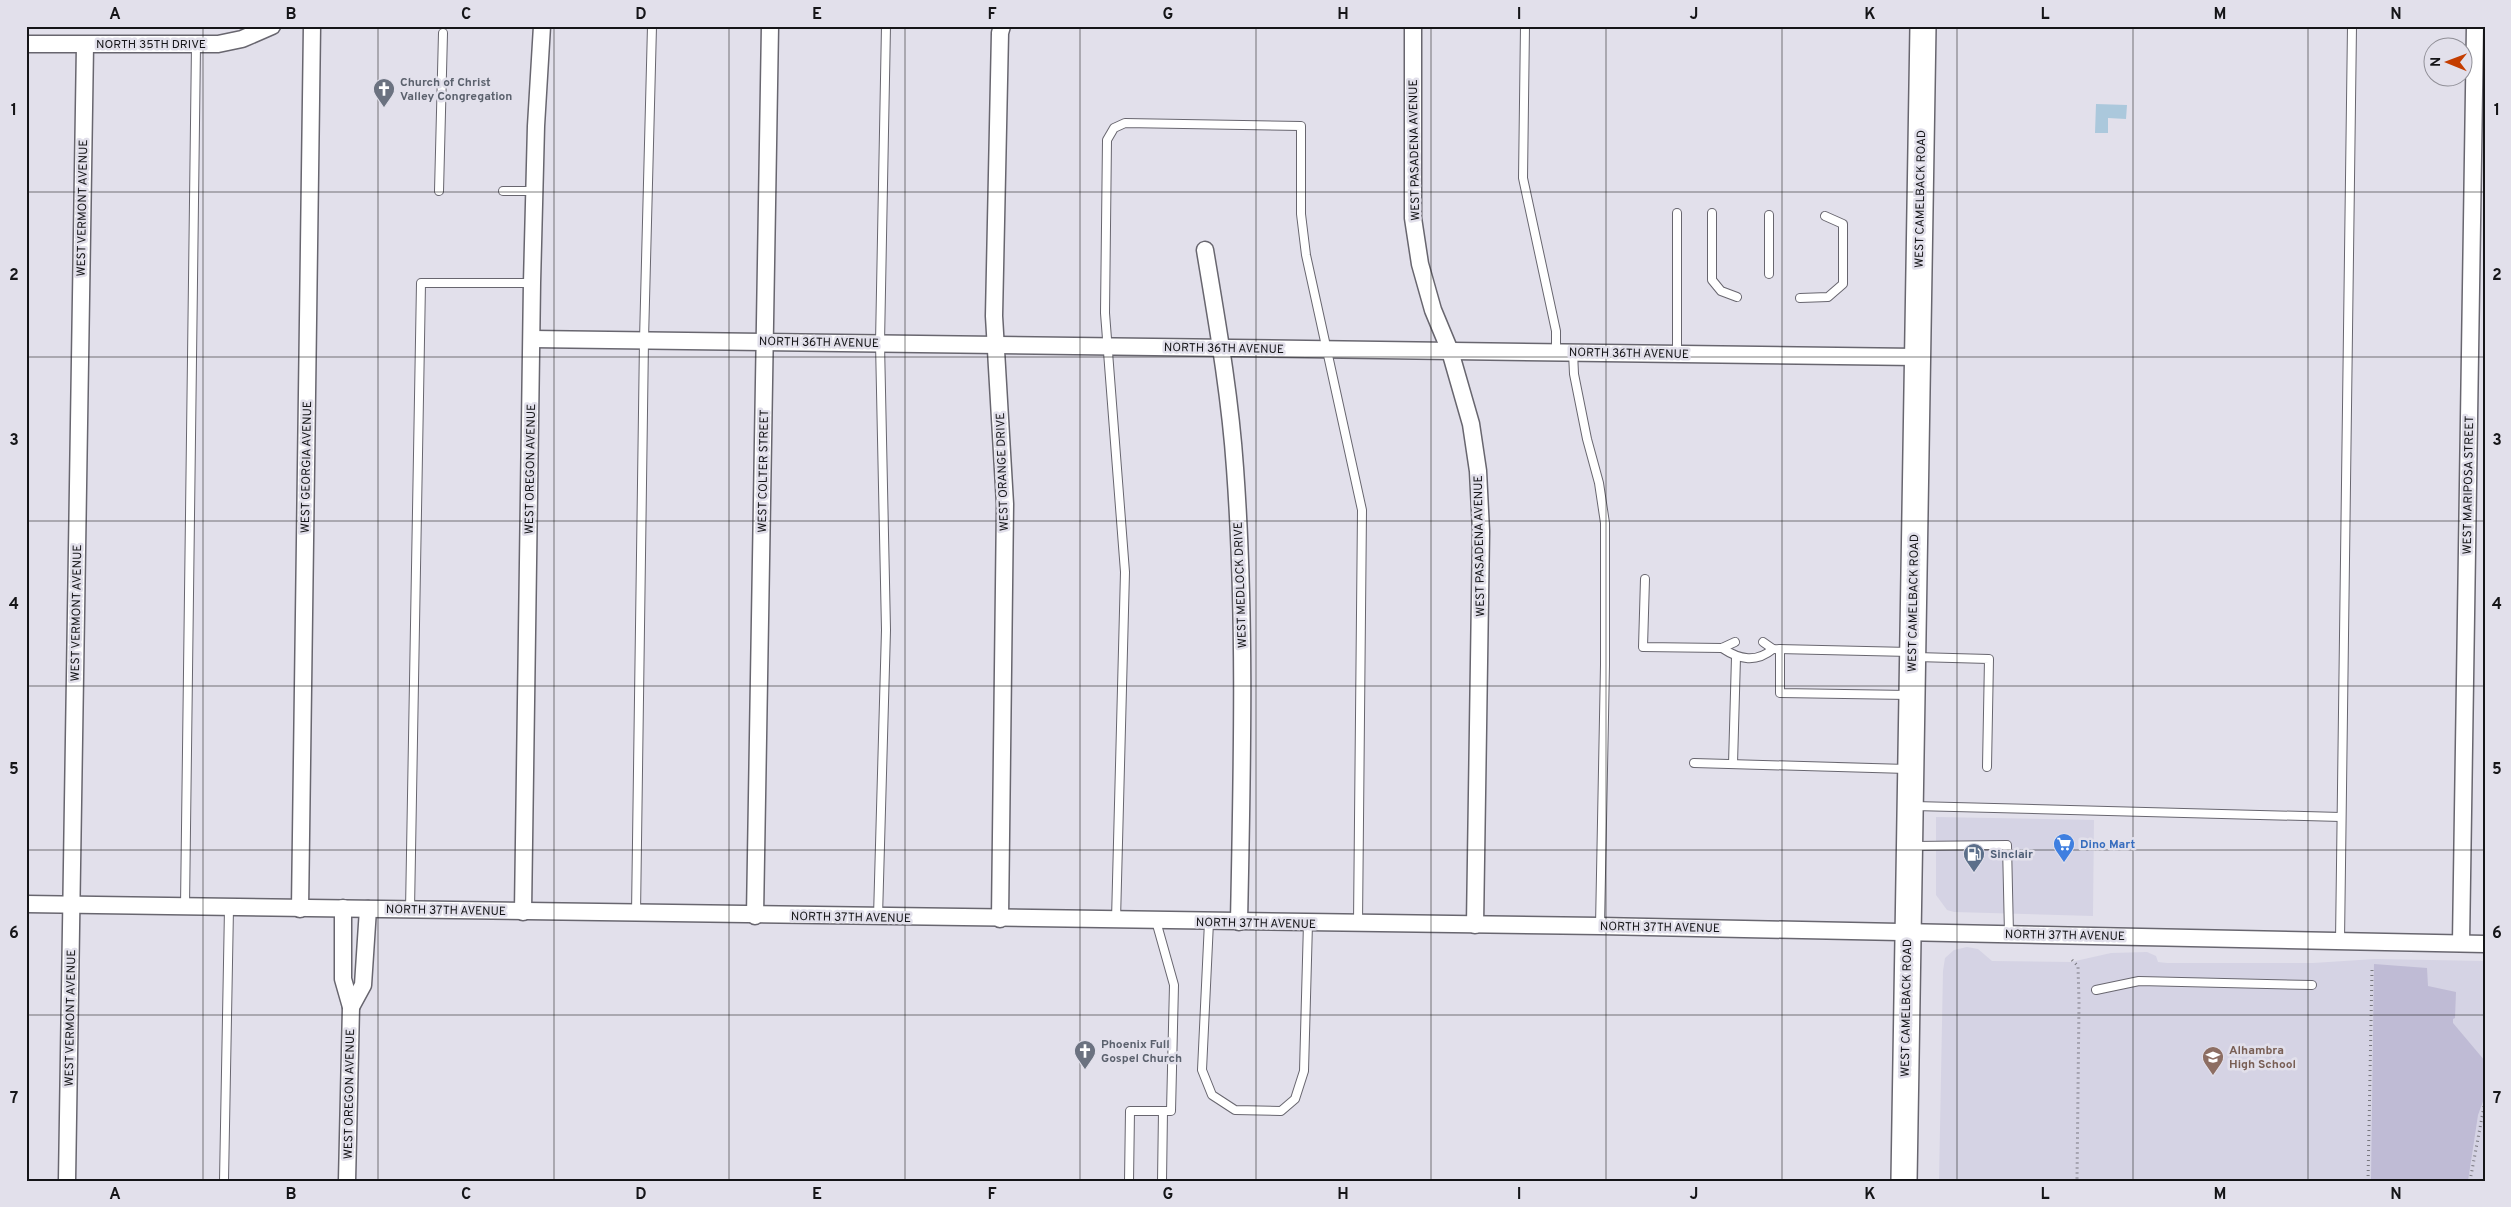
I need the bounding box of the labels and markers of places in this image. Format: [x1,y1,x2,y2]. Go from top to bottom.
place label: Church of Christ Valley Congregation [400,75,512,105]
church icon: Church of Christ Valley Congregation [372,77,396,108]
supermarket icon: Dino Mart [2052,832,2076,863]
place label: Dino Mart [2080,837,2135,853]
fuel station icon: Sinclair [1962,842,1986,873]
place label: Sinclair [1990,847,2033,863]
place label: Phoenix Full Gospel Church [1101,1037,1182,1067]
church icon: Phoenix Full Gospel Church [1073,1039,1097,1070]
place label: Alhambra High School [2229,1043,2296,1073]
school or university icon: Alhambra High School [2201,1045,2225,1076]

